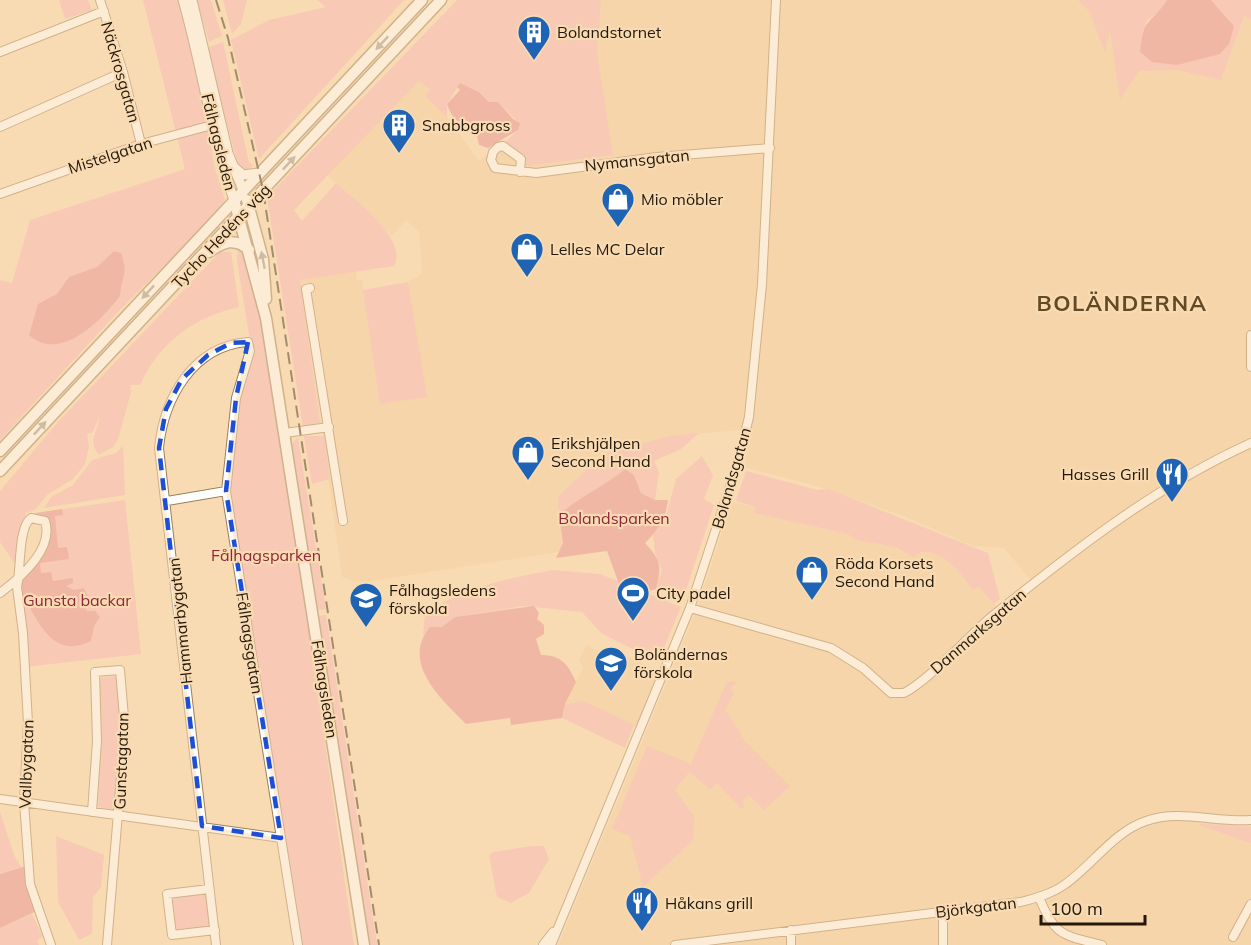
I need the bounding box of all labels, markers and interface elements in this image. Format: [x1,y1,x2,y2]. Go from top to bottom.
building icon: Bolandstornet [516,14,552,61]
street label: Näckrosgatan [97,19,145,125]
place label: Bolandstornet [557,22,662,42]
one-way arrow [375,35,389,49]
street label: Fålhagsleden [197,91,241,193]
building icon: Snabbgross [381,107,417,154]
place label: Snabbgross [422,115,511,135]
street label: Mistelgatan [65,132,155,178]
street label: Nymansgatan [584,145,690,175]
one-way arrow [282,155,296,170]
street label: Tycho Hedéns väg [167,179,275,293]
shop icon: Mio möbler [600,181,636,228]
place label: Mio möbler [641,189,723,209]
shop icon: Lelles MC Delar [509,231,545,278]
place label: Lelles MC Delar [550,239,665,259]
one-way arrow [258,250,267,269]
one-way arrow [141,285,155,299]
district label: BOLÄNDERNA [1036,289,1208,317]
one-way arrow [33,421,47,436]
street label: Bolandsgatan [707,425,755,531]
place label: Erikshjälpen Second Hand [551,433,651,471]
shop icon: Erikshjälpen Second Hand [510,434,546,481]
restaurant icon: Hasses Grill [1154,456,1190,503]
place label: Hasses Grill [1062,464,1149,484]
park label: Bolandsparken [558,508,670,528]
park label: Fålhagsparken [211,545,321,565]
place label: Röda Korsets Second Hand [835,553,935,591]
shop icon: Röda Korsets Second Hand [794,554,830,601]
street label: Hammarbygatan [163,557,197,685]
sports icon: City padel [615,575,651,622]
place label: Fålhagsledens förskola [389,580,496,618]
school or university icon: Fålhagsledens förskola [348,581,384,628]
place label: City padel [656,583,730,603]
street label: Danmarksgatan [926,584,1030,678]
park label: Gunsta backar [23,590,131,610]
street label: Fålhagsgatan [232,591,268,695]
street label: Fålhagsleden [307,638,343,740]
place label: Boländernas förskola [634,644,728,682]
school or university icon: Boländernas förskola [593,645,629,692]
street label: Gunstagatan [109,712,133,810]
street label: Vallbygatan [14,719,38,809]
restaurant icon: Håkans grill [624,885,660,932]
scale bar [1041,888,1144,926]
street label: Björkgatan [934,892,1018,922]
place label: Håkans grill [665,893,753,913]
text: 100 m [1050,897,1103,920]

